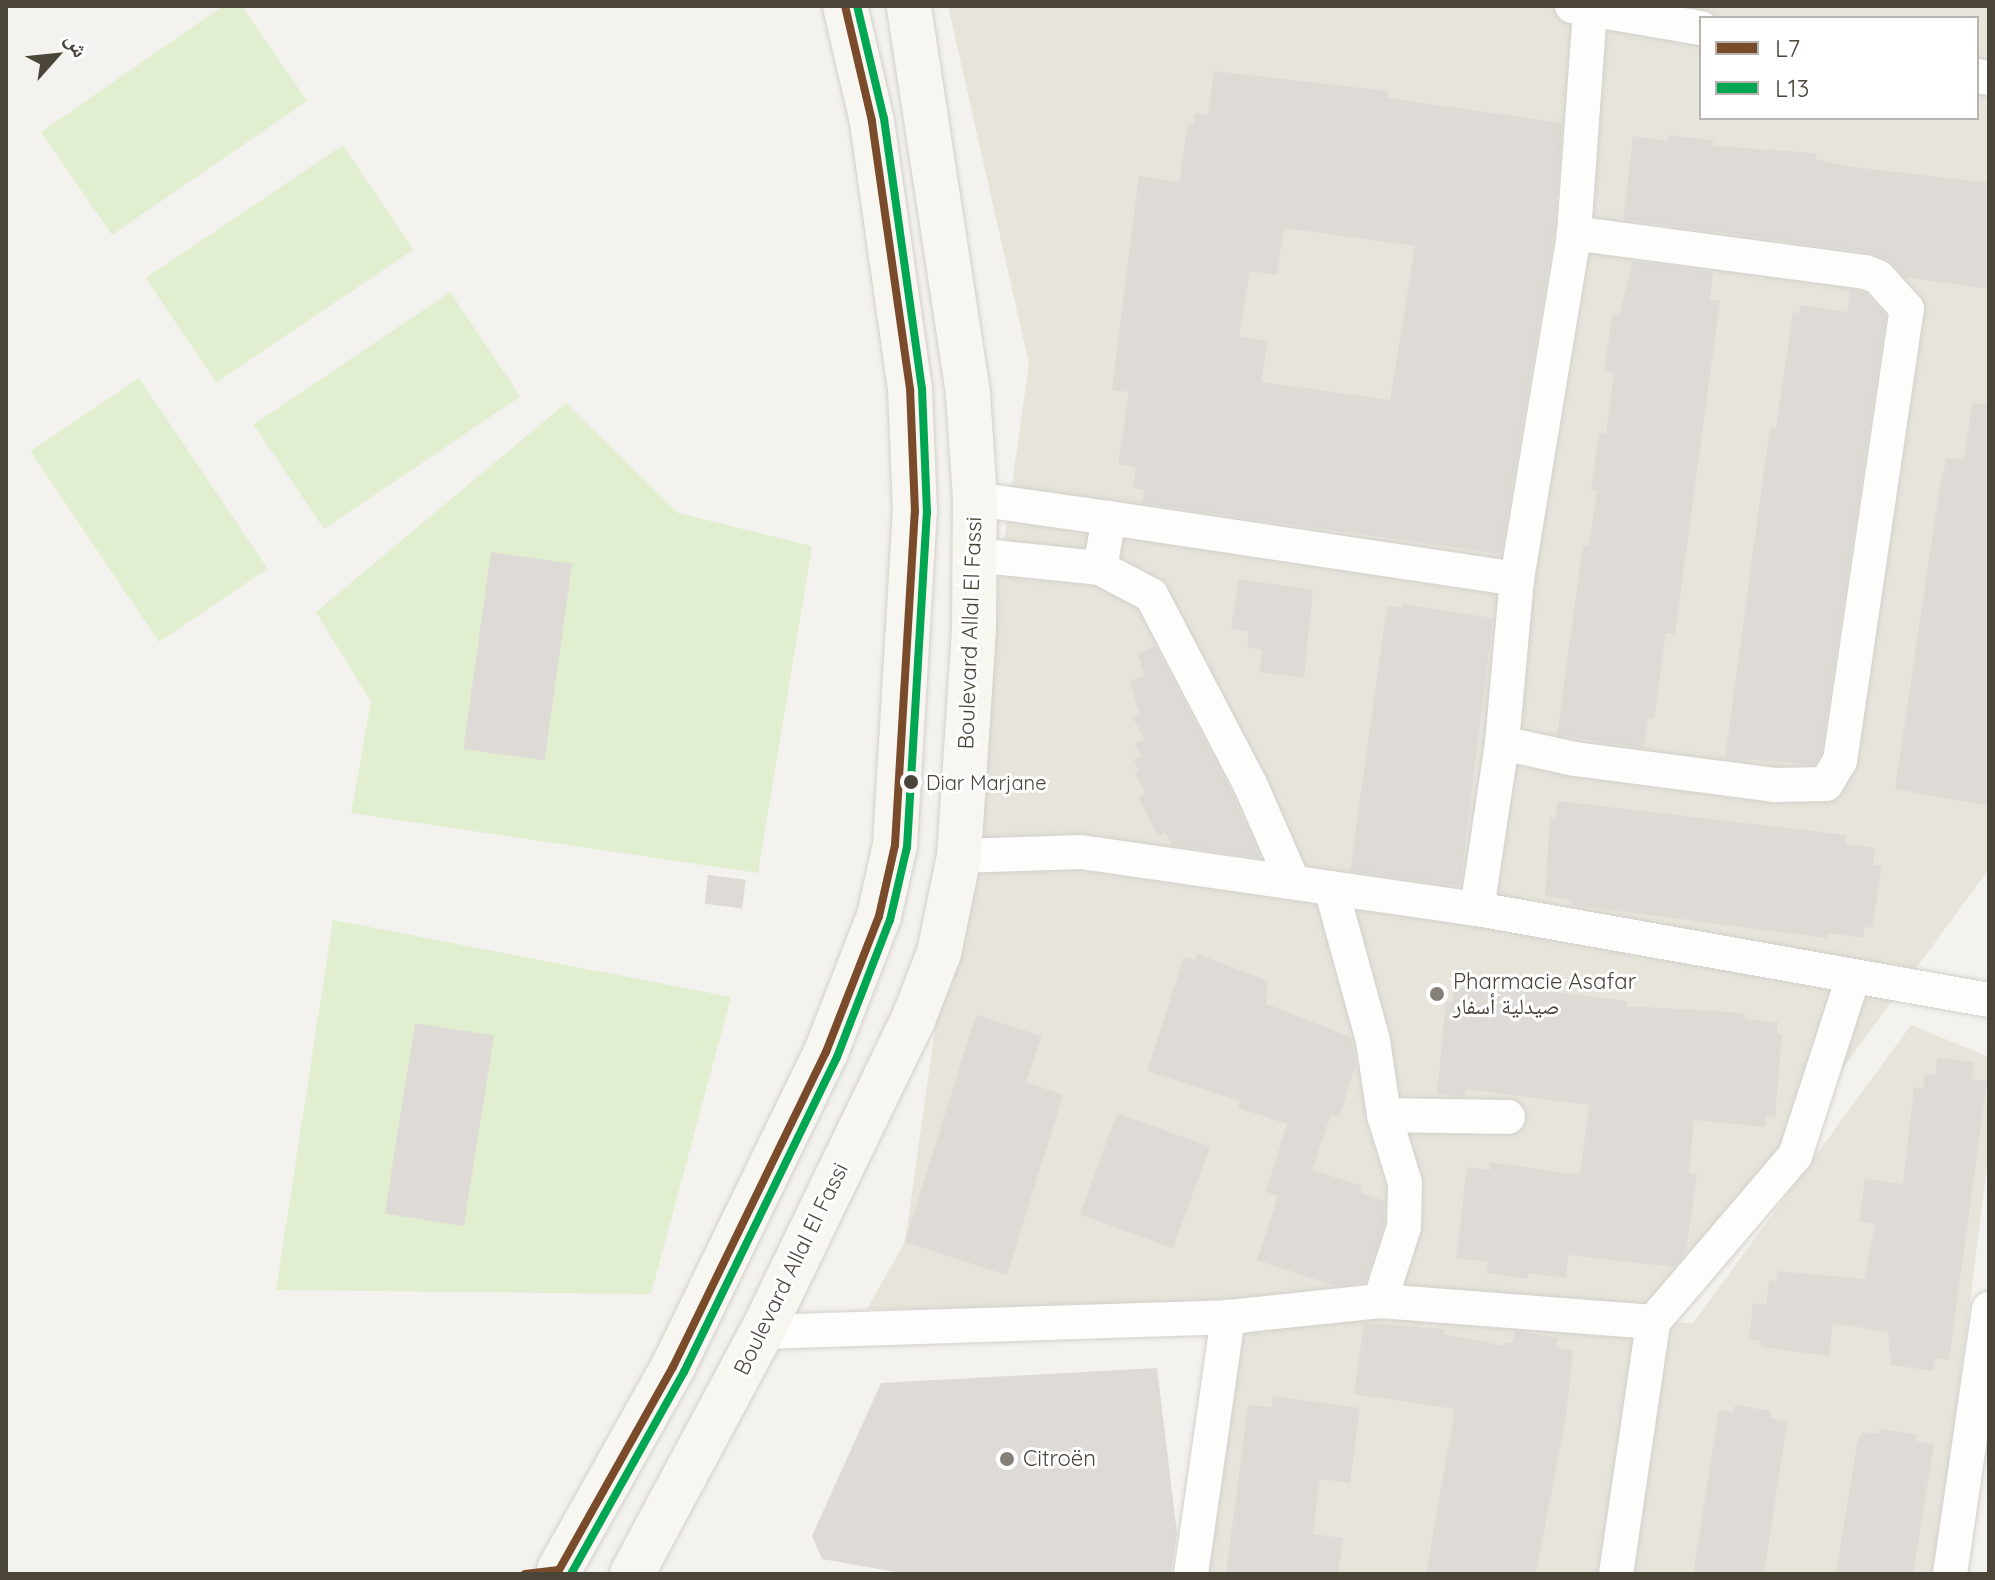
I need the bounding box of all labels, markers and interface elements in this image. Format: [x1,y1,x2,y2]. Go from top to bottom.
north arrow [16,16,96,96]
legend [1699,16,1979,120]
text: ش [60,28,95,62]
text: L7 [1775,33,1800,63]
text: L13 [1775,73,1809,103]
street label: Boulevard Allal El Fassi [953,516,987,750]
place label: Diar Marjane [926,770,1046,794]
marker: Diar Marjane [903,774,919,790]
place label: Pharmacie Asafar صيدلية أسفار [1453,968,1636,1020]
marker: Pharmacie Asafar صيدلية أسفار [1428,985,1446,1003]
street label: Boulevard Allal El Fassi [728,1159,854,1379]
place label: Citroën [1023,1446,1096,1472]
marker: Citroën [998,1450,1016,1468]

